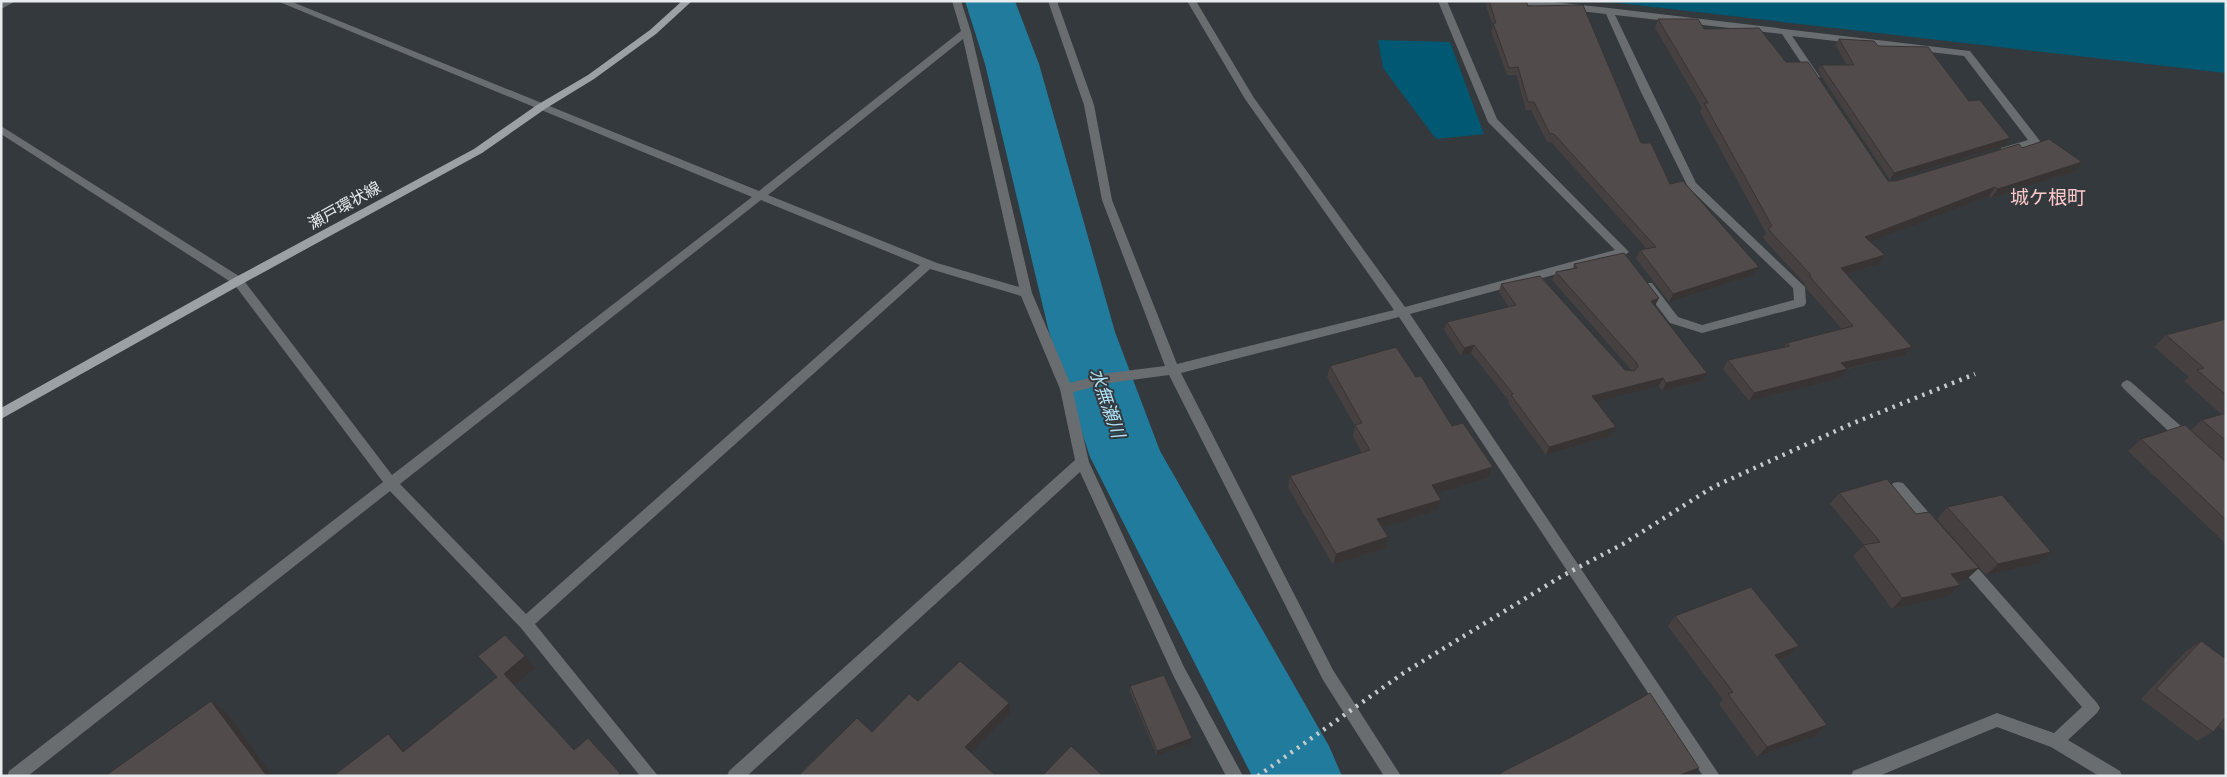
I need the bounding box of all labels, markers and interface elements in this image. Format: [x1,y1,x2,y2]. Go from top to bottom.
street label: 瀬戸環状線 [304,177,384,233]
district label: 城ケ根町 [2010,186,2086,209]
water label: 水無瀬川 [1086,365,1130,442]

